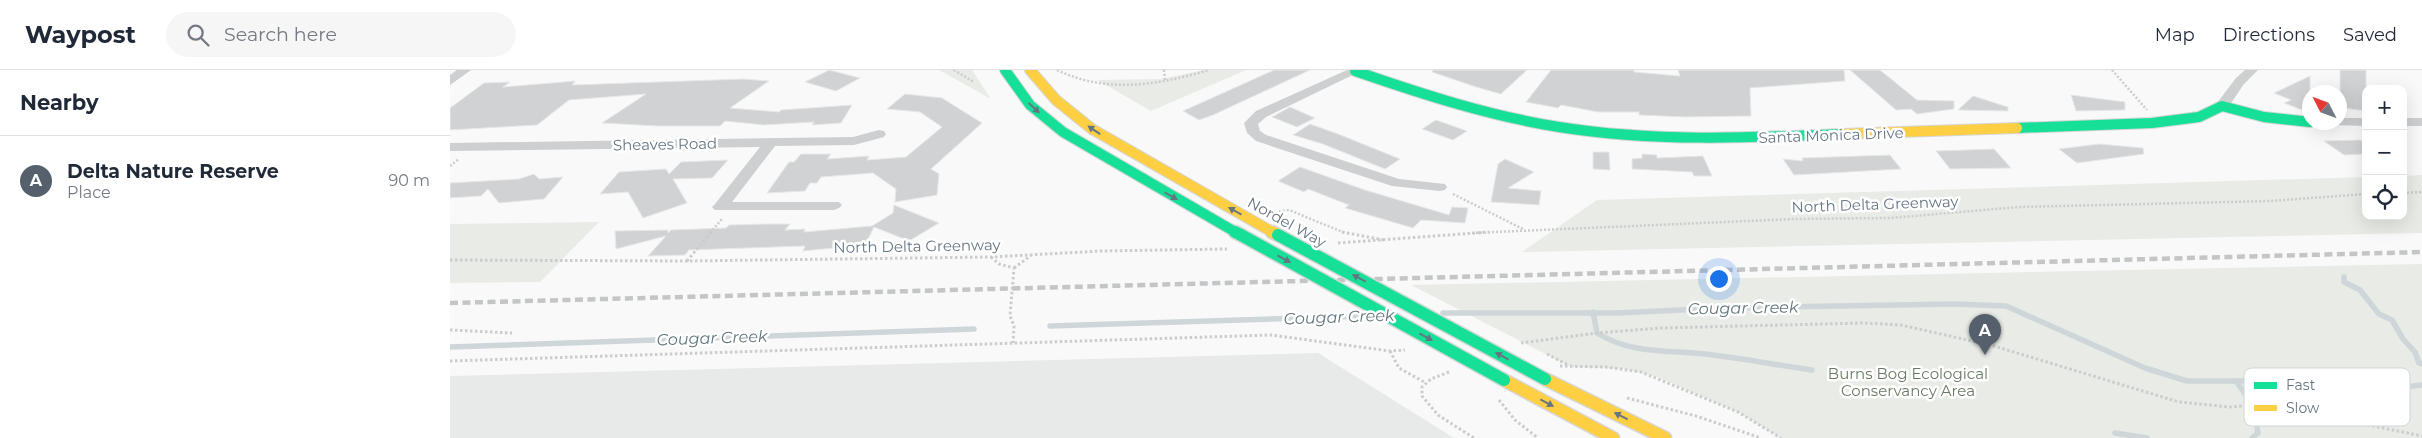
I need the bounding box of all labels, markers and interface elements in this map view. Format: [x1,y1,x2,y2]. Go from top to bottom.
search box [166,12,516,57]
text: Waypost [25,20,136,49]
icon: search [184,21,212,49]
text: Search here [224,23,337,46]
text: Map [2155,24,2195,46]
text: Directions [2223,24,2315,46]
text: Saved [2343,24,2397,46]
north arrow [2302,85,2347,130]
map controls [2362,85,2407,220]
button: + [2362,85,2407,130]
text: Nearby [20,90,99,115]
one-way arrow [1028,102,1040,114]
street label: Santa Monica Drive [1758,123,1904,147]
one-way arrow [1087,125,1101,135]
button: − [2362,130,2407,175]
street label: Sheaves Road [613,134,717,154]
text: Delta Nature Reserve [67,160,279,183]
text: A [30,171,42,190]
text: 90 m [388,171,430,190]
button: locate [2362,175,2407,220]
text: Place [67,183,111,202]
one-way arrow [1164,191,1177,200]
street label: North Delta Greenway [1791,192,1960,216]
street label: Nordel Way [1244,193,1330,252]
one-way arrow [1229,206,1242,215]
street label: North Delta Greenway [833,235,1002,257]
one-way arrow [1276,255,1291,263]
your location [1706,266,1732,292]
one-way arrow [1352,274,1366,283]
water label: Cougar Creek [1687,298,1800,318]
water label: Cougar Creek [1283,306,1396,328]
pin: A [1969,314,2001,355]
water label: Cougar Creek [656,327,769,349]
one-way arrow [1419,333,1433,341]
one-way arrow [1495,351,1509,360]
park label: Burns Bog Ecological Conservancy Area [1828,364,1988,400]
legend [2244,368,2410,426]
text: Fast [2286,376,2316,394]
one-way arrow [1540,399,1555,407]
text: Slow [2286,399,2320,417]
one-way arrow [1614,412,1628,420]

